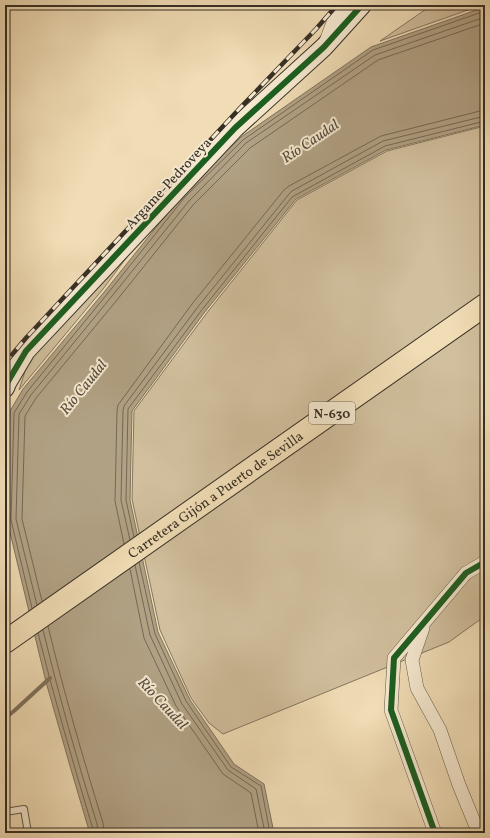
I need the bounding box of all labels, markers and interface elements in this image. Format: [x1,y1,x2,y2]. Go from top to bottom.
water label: Río Caudal [278,115,344,169]
street label: Argame-Pedroveya [122,134,216,234]
water label: Río Caudal [56,356,113,420]
road number: N-630 [309,402,355,424]
street label: Carretera Gijón a Puerto de Sevilla [125,427,308,564]
water label: Río Caudal [132,673,192,735]

